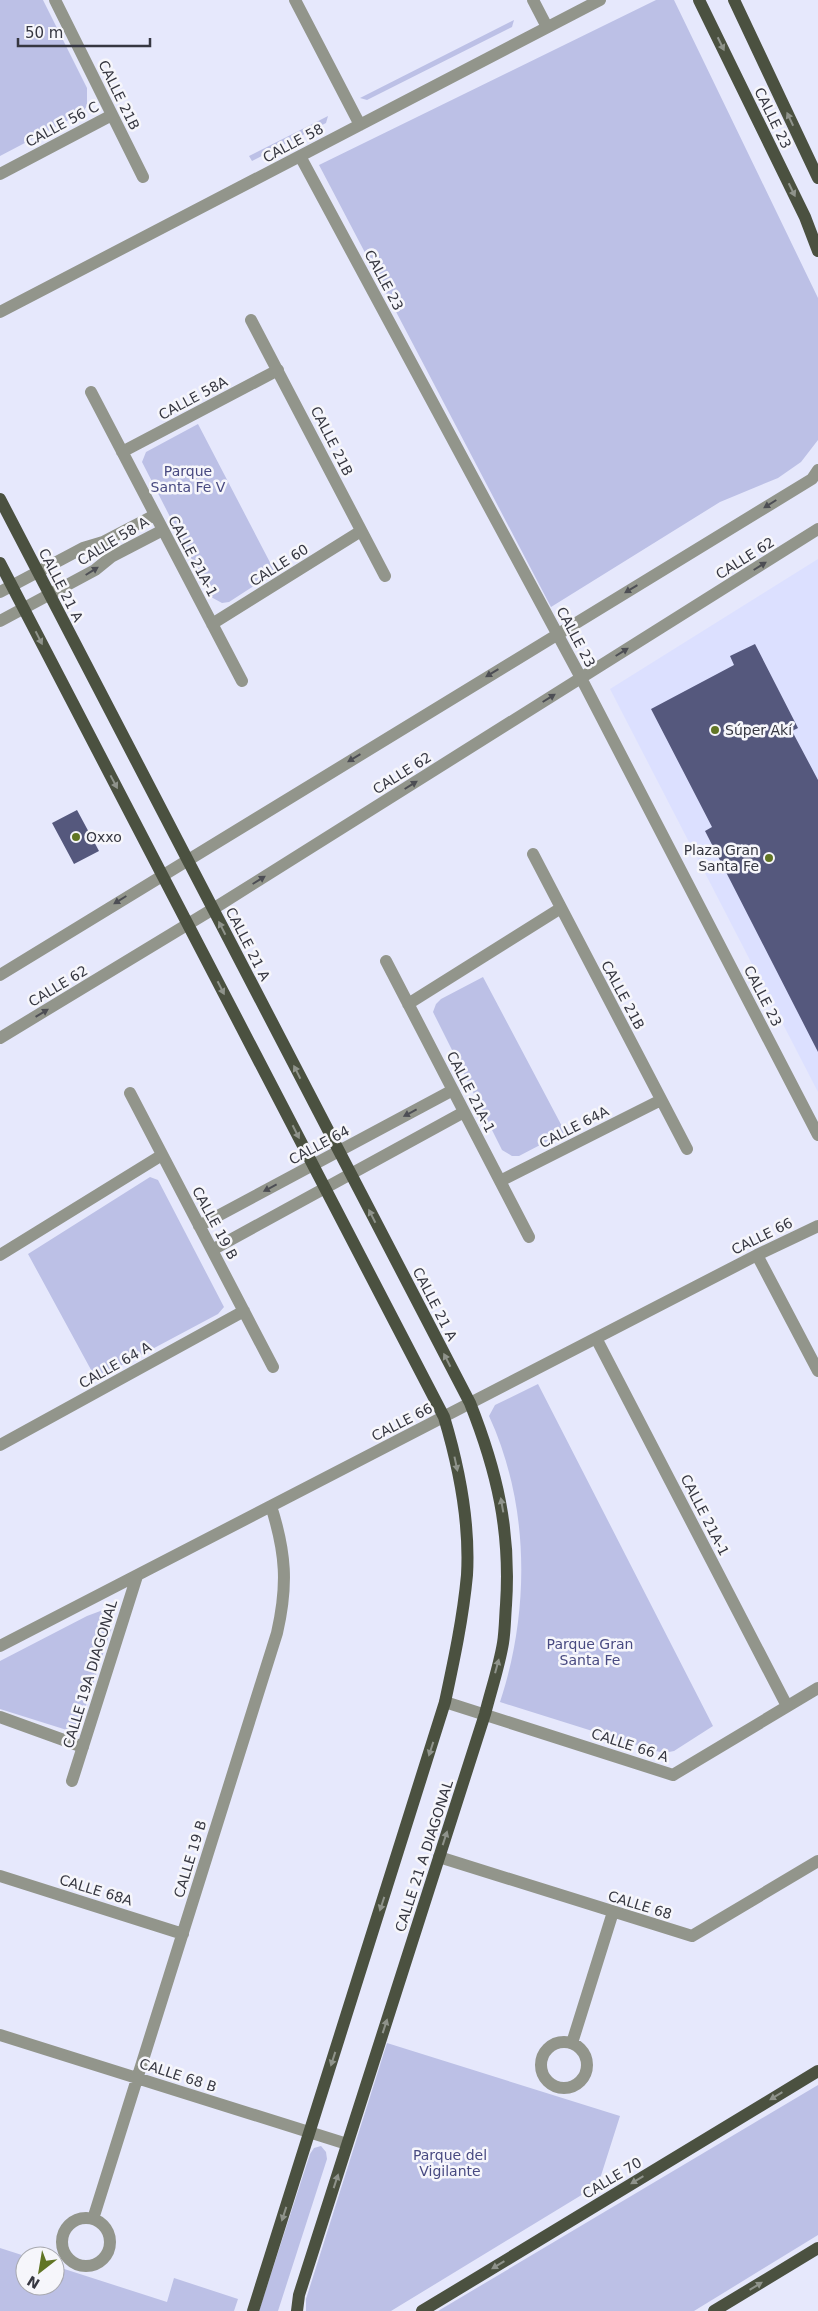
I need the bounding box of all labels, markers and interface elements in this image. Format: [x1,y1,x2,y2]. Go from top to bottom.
scale bar [18,15,150,47]
text: 50 m [25,24,63,42]
one-way arrow [717,37,725,51]
street label: CALLE 21B [95,57,143,133]
street label: CALLE 23 [751,85,795,151]
street label: CALLE 56 C [23,98,101,150]
one-way arrow [785,111,794,126]
street label: CALLE 58 [260,120,326,166]
one-way arrow [788,183,796,197]
street label: CALLE 23 [361,247,407,313]
street label: CALLE 58A [156,373,231,423]
street label: CALLE 21B [308,404,356,478]
park label: Parque Santa Fe V [151,463,226,495]
one-way arrow [763,499,776,508]
street label: CALLE 58 A [75,513,152,568]
street label: CALLE 21A-1 [165,513,221,599]
street label: CALLE 62 [713,534,777,582]
street label: CALLE 60 [247,541,311,589]
street label: CALLE 21 A [36,546,86,625]
one-way arrow [753,561,766,571]
one-way arrow [86,567,99,576]
one-way arrow [625,584,638,593]
street label: CALLE 23 [553,604,599,670]
one-way arrow [35,630,43,645]
one-way arrow [616,648,629,657]
one-way arrow [486,669,499,678]
one-way arrow [542,694,556,703]
place label: Súper Akí [725,722,793,738]
marker: Súper Akí [709,724,721,736]
street label: CALLE 62 [370,749,434,797]
one-way arrow [347,753,360,762]
one-way arrow [110,775,118,789]
one-way arrow [405,780,418,789]
place label: Oxxo [86,829,122,845]
marker: Oxxo [70,831,82,843]
place label: Plaza Gran Santa Fe [684,842,759,874]
marker: Plaza Gran Santa Fe [763,852,775,864]
one-way arrow [252,875,265,885]
one-way arrow [114,895,127,905]
street label: CALLE 21 A [223,905,273,984]
one-way arrow [218,920,226,935]
street label: CALLE 21B [598,958,648,1032]
street label: CALLE 62 [26,962,90,1010]
street label: CALLE 23 [741,963,785,1029]
one-way arrow [217,981,225,995]
one-way arrow [35,1008,48,1018]
street label: CALLE 21A-1 [444,1049,498,1135]
one-way arrow [293,1065,301,1079]
street label: CALLE 64A [537,1103,612,1151]
one-way arrow [402,1109,417,1117]
street label: CALLE 64 [286,1122,352,1168]
one-way arrow [292,1125,300,1140]
street label: CALLE 19 B [189,1184,241,1262]
one-way arrow [263,1184,277,1192]
one-way arrow [368,1209,376,1223]
street label: CALLE 66 [729,1214,795,1258]
street label: CALLE 21 A [410,1265,460,1344]
street label: CALLE 64 A [76,1338,154,1391]
one-way arrow [443,1353,451,1367]
street label: CALLE 66 [369,1400,435,1444]
one-way arrow [453,1456,461,1472]
street label: CALLE 21A-1 [678,1472,732,1558]
one-way arrow [497,1497,505,1513]
street label: CALLE 19A DIAGONAL [60,1598,120,1750]
park label: Parque Gran Santa Fe [547,1636,633,1668]
one-way arrow [493,1659,501,1674]
street label: CALLE 66 A [589,1725,671,1765]
one-way arrow [426,1741,434,1756]
street label: CALLE 21 A DIAGONAL [392,1778,456,1934]
street label: CALLE 19 B [171,1818,209,1900]
one-way arrow [442,1830,450,1845]
street label: CALLE 68A [57,1871,135,1909]
street label: CALLE 68 [606,1888,674,1922]
one-way arrow [377,1896,385,1911]
one-way arrow [381,2018,389,2033]
one-way arrow [328,2051,336,2066]
street label: CALLE 68 B [137,2055,219,2095]
one-way arrow [770,2092,783,2101]
park label: Parque del Vigilante [413,2147,487,2179]
street label: CALLE 70 [580,2154,644,2202]
one-way arrow [332,2173,340,2188]
one-way arrow [631,2176,644,2185]
one-way arrow [279,2206,287,2221]
north arrow [15,2246,65,2296]
one-way arrow [492,2260,505,2269]
text: N [24,2272,42,2292]
one-way arrow [749,2281,762,2290]

